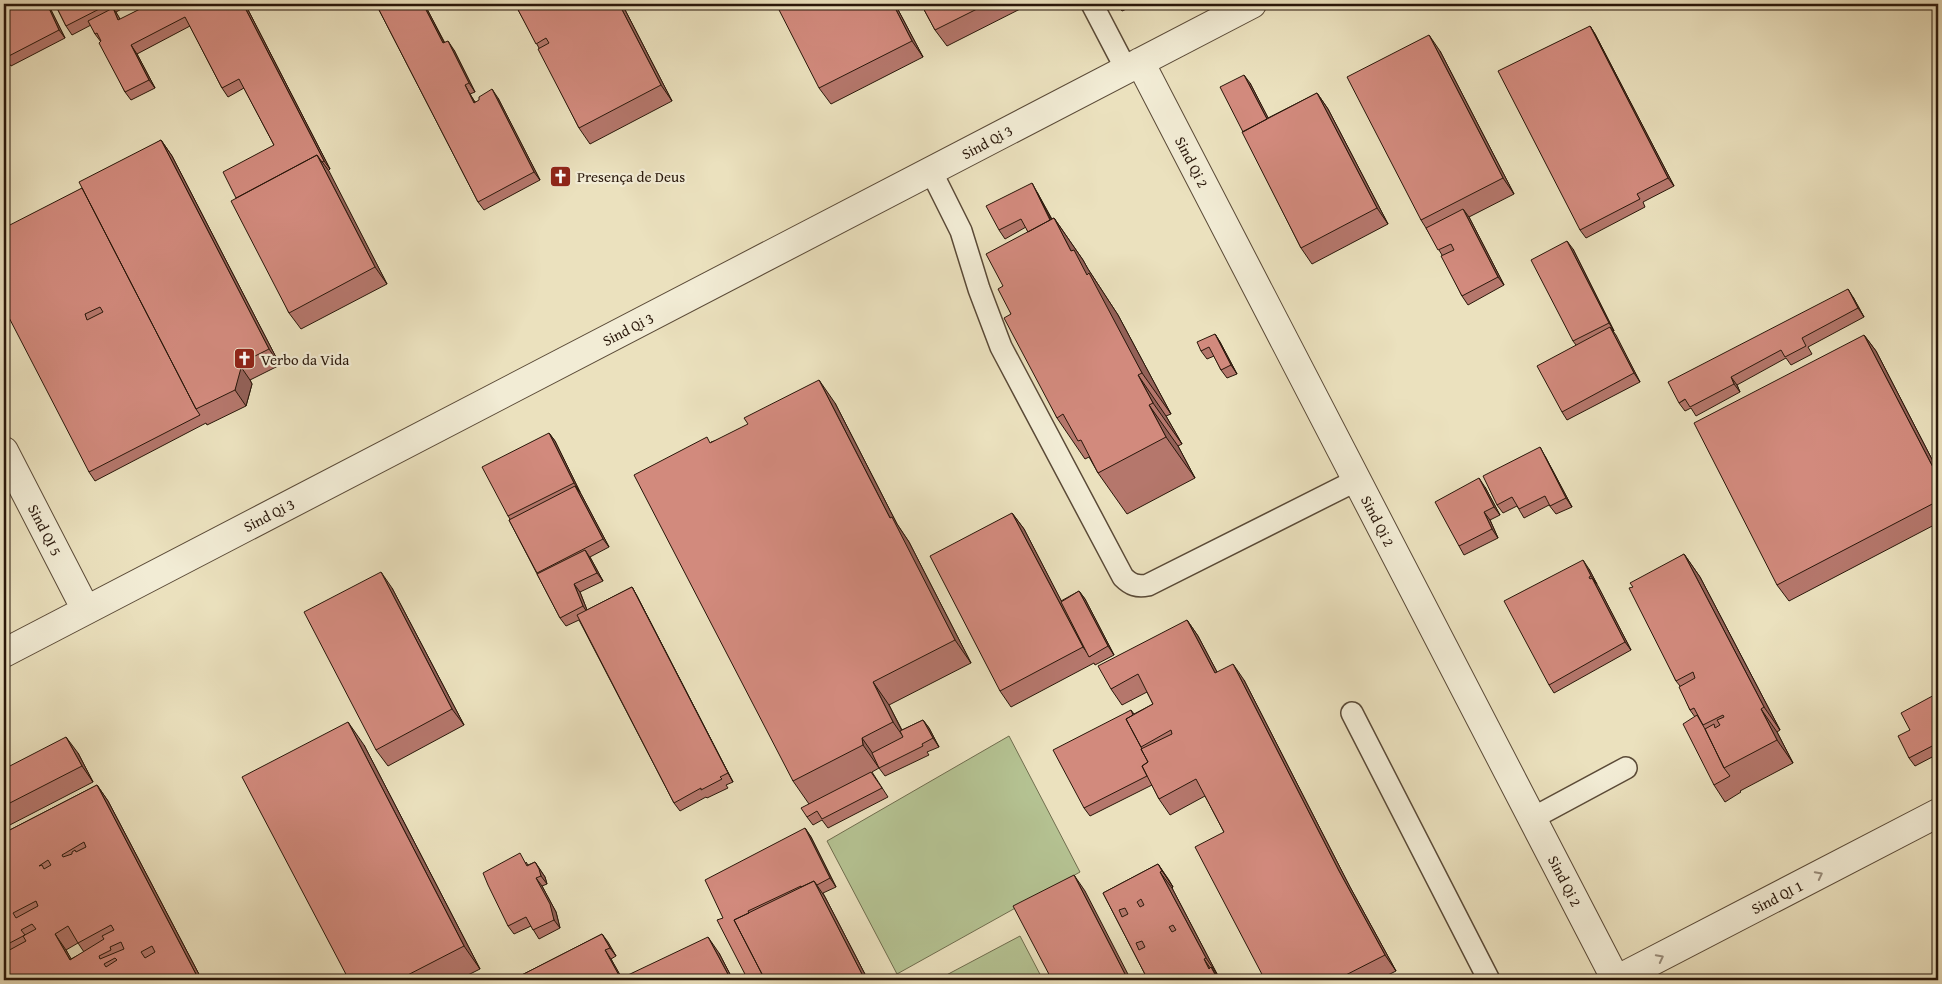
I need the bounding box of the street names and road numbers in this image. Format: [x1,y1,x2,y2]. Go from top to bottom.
street label: Sind Qi 3 [958,120,1016,164]
street label: Sind Qi 2 [1170,133,1214,191]
street label: Sind Qi 3 [599,307,657,351]
street label: Sind Qi 2 [1356,492,1400,550]
street label: Sind Qi 3 [240,493,298,537]
street label: Sind QI 5 [23,500,67,560]
street label: Sind Qi 2 [1543,852,1587,910]
street label: Sind QI 1 [1747,875,1807,919]

